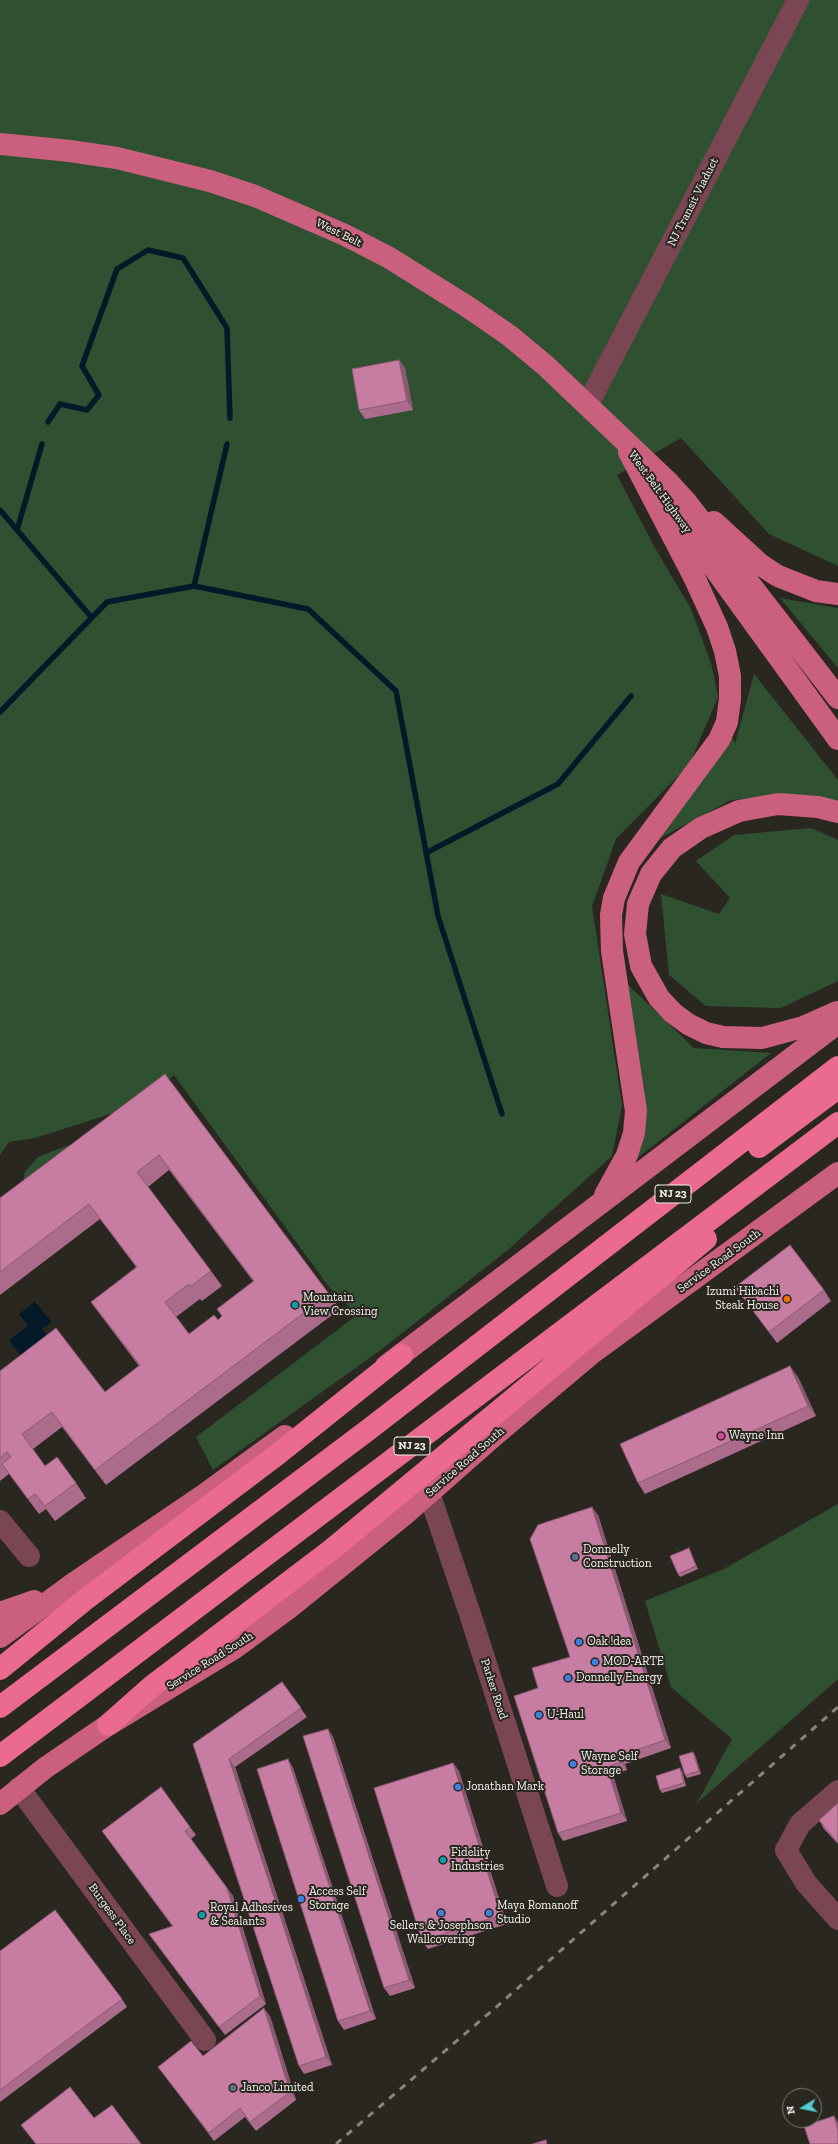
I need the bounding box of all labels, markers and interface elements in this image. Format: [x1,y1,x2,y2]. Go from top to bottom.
street label: NJ Transit Viaduct [664,155,722,249]
street label: West Belt [314,216,364,250]
street label: West Belt Highway [625,448,695,536]
road number: NJ 23 [655,1185,691,1203]
street label: Service Road South [675,1226,763,1296]
place label: Izumi Hibachi Steak House [706,1285,779,1313]
place label: Mountain View Crossing [303,1291,378,1319]
marker: Izumi Hibachi Steak House [782,1294,792,1304]
marker: Mountain View Crossing [290,1300,300,1310]
street label: Service Road South [423,1424,507,1500]
place label: Wayne Inn [729,1429,784,1443]
marker: Wayne Inn [716,1431,726,1441]
road number: NJ 23 [394,1437,430,1455]
place label: Donnelly Construction [583,1543,652,1571]
marker: Donnelly Construction [570,1552,580,1562]
street label: Service Road South [164,1629,256,1693]
place label: Oak !dea [587,1635,631,1649]
marker: Oak !dea [574,1637,584,1647]
place label: MOD-ARTE [603,1655,664,1669]
street label: Parker Road [477,1657,511,1721]
marker: MOD-ARTE [590,1657,600,1667]
place label: Donnelly Energy [576,1671,662,1685]
marker: Donnelly Energy [563,1673,573,1683]
place label: U-Haul [547,1708,584,1722]
marker: U-Haul [534,1710,544,1720]
place label: Wayne Self Storage [581,1750,638,1778]
marker: Wayne Self Storage [568,1759,578,1769]
place label: Jonathan Mark [466,1780,544,1794]
marker: Jonathan Mark [453,1782,463,1792]
place label: Fidelity Industries [451,1846,504,1874]
marker: Fidelity Industries [438,1855,448,1865]
street label: Burgess Place [85,1881,139,1947]
place label: Access Self Storage [309,1885,366,1913]
marker: Access Self Storage [296,1894,306,1904]
place label: Maya Romanoff Studio [497,1899,578,1927]
place label: Royal Adhesives & Sealants [210,1901,293,1929]
marker: Sellers & Josephson Wallcovering [436,1908,446,1918]
marker: Maya Romanoff Studio [484,1908,494,1918]
marker: Royal Adhesives & Sealants [197,1910,207,1920]
place label: Sellers & Josephson Wallcovering [390,1919,492,1947]
place label: Janco Limited [241,2081,314,2095]
marker: Janco Limited [228,2083,238,2093]
north arrow [782,2088,822,2128]
text: N [784,2105,798,2115]

